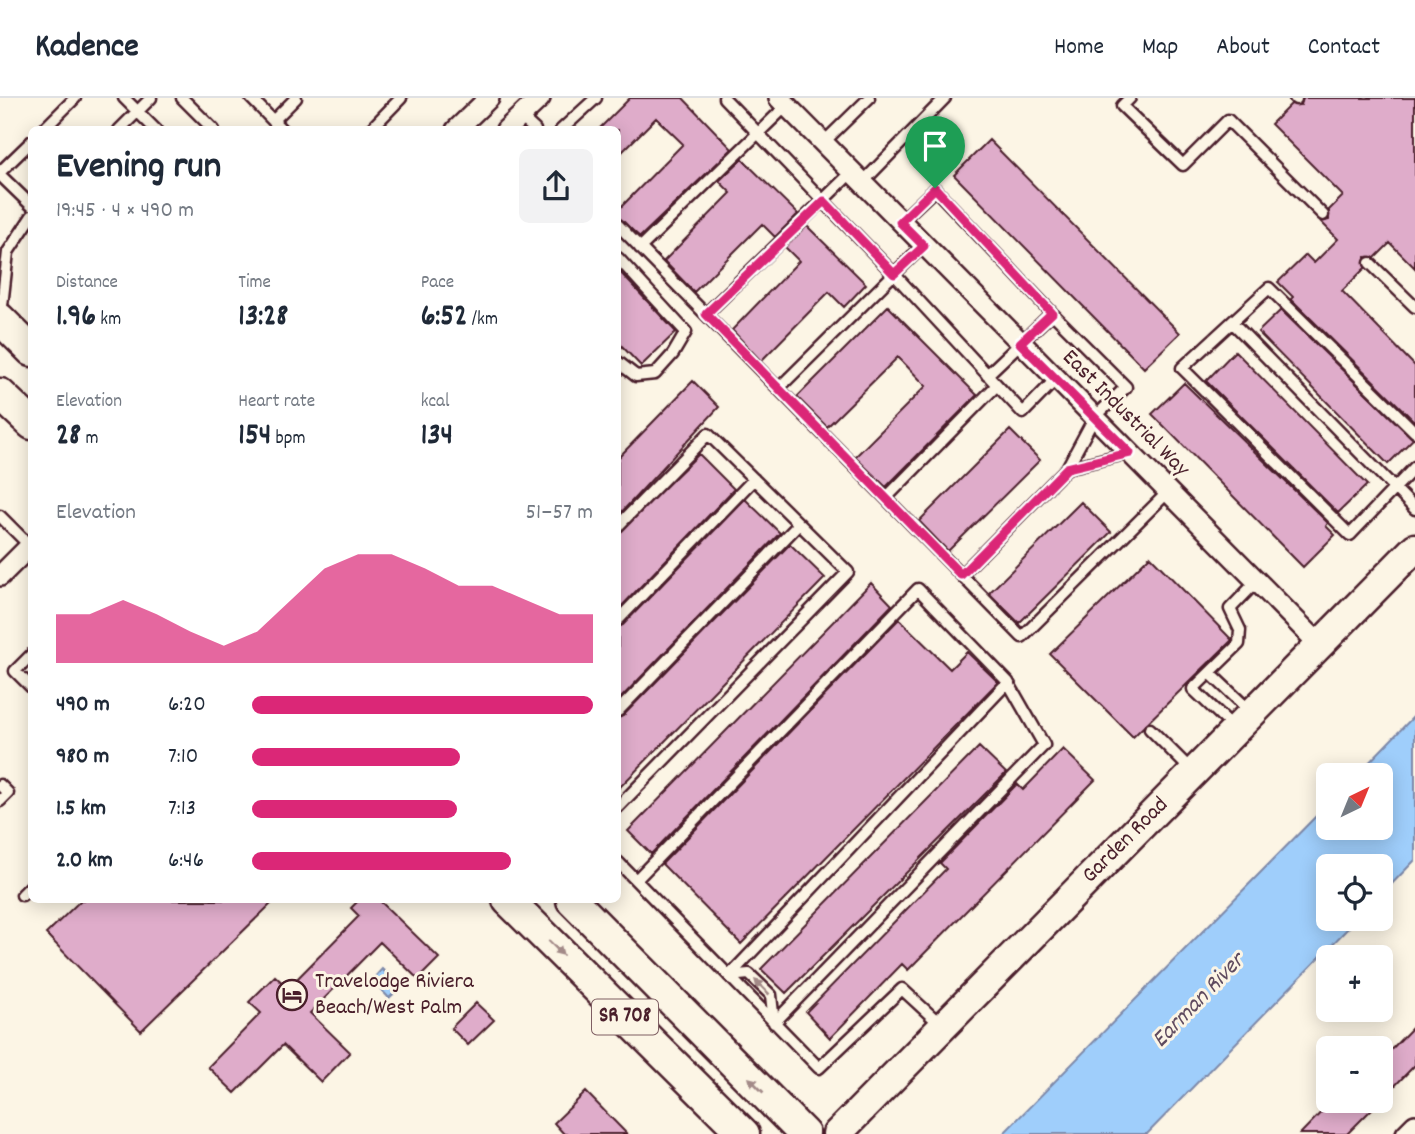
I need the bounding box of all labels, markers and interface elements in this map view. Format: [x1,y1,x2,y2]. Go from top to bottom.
text: Kadence [35,25,139,72]
text: Home [1054,31,1104,65]
text: Map [1142,31,1178,65]
text: About [1216,31,1270,65]
text: Contact [1308,31,1380,65]
pin [905,116,965,188]
icon: arrive [916,127,954,165]
text: Evening run [56,141,221,196]
button: share [519,149,593,223]
text: 19:45 · 4 × 490 m [56,195,194,228]
text: Distance [56,270,118,297]
text: Time [238,270,271,297]
text: Pace [421,270,454,297]
text: 1.96 [56,297,96,340]
text: 13:28 [238,297,288,340]
text: 6:52 [421,297,467,340]
text: km [96,307,121,334]
text: /km [467,307,498,334]
street label: East Industrial Way [1054,343,1197,486]
text: Elevation [56,389,122,416]
text: Heart rate [238,389,315,416]
text: kcal [421,389,450,416]
text: 28 [56,416,81,459]
text: 154 [238,416,271,459]
text: 134 [421,416,453,459]
text: m [81,426,99,453]
text: bpm [271,426,306,453]
text: Elevation [56,497,136,530]
text: 51–57 m [525,497,593,530]
text: 490 m [56,689,110,722]
text: 6:20 [168,689,206,722]
text: 980 m [56,741,109,774]
text: 7:10 [168,741,198,774]
north arrow [1316,763,1393,840]
map controls [1316,763,1393,1113]
street label: Garden Road [1075,790,1177,892]
text: 1.5 km [56,793,106,826]
text: 7:13 [168,793,196,826]
text: 2.0 km [56,845,113,878]
text: 6:46 [168,845,204,878]
button: locate [1316,854,1393,931]
one-way arrow [548,939,564,956]
water label: Earman River [1145,943,1255,1056]
button: + [1316,945,1393,1022]
place label: Travelodge Riviera Beach/West Palm [315,966,475,1025]
hotel icon: Travelodge Riviera Beach/West Palm [275,978,309,1012]
one-way arrow [754,979,771,996]
road number: SR 708 [592,1000,658,1034]
button: − [1316,1036,1393,1113]
one-way arrow [747,1077,764,1094]

